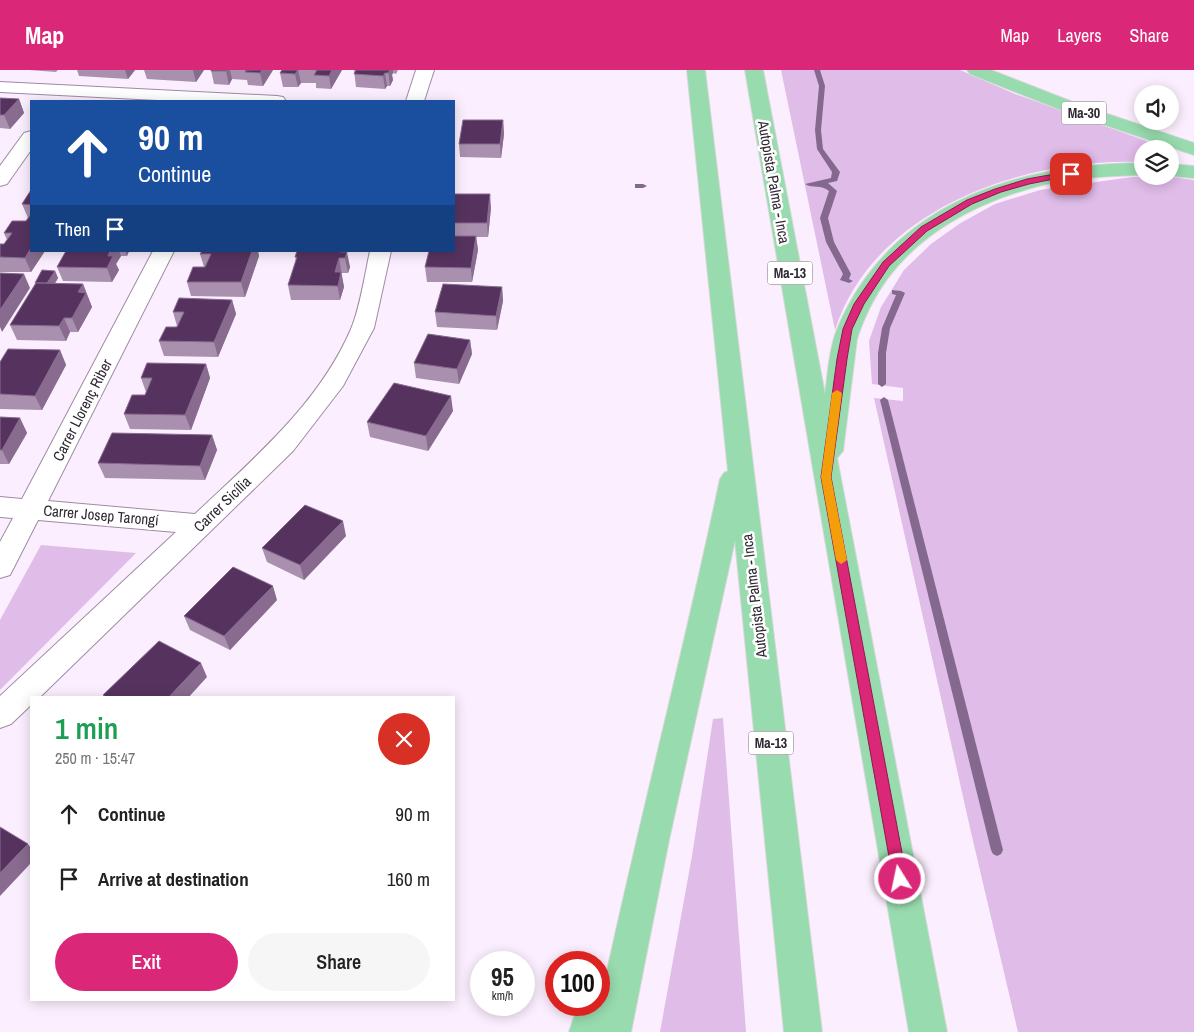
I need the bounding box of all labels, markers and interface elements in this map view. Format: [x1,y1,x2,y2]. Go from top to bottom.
text: Map [25,19,64,51]
text: Map [1001,23,1029,48]
text: Layers [1057,23,1102,48]
text: Share [1130,23,1169,48]
map controls [1134,85,1179,185]
button: sound [1134,85,1179,130]
road number: Ma-30 [1062,102,1106,124]
text: 90 m [138,114,203,161]
street label: Autopista Palma - Inca [753,118,795,245]
icon: ahead [55,120,120,185]
button: layers [1134,140,1179,185]
pin [1050,153,1092,195]
text: Continue [138,159,211,189]
icon: arrive [1057,160,1085,188]
icon: arrive [101,215,129,243]
text: Then [55,216,91,242]
road number: Ma-13 [768,262,812,284]
street label: Carrer Llorenç Riber [47,355,117,465]
street label: Carrer Sicília [189,471,255,537]
street label: Carrer Josep Tarongí [43,500,160,531]
street label: Autopista Palma - Inca [736,533,772,660]
text: 1 min [55,708,118,748]
button: close [378,713,430,765]
road number: Ma-13 [748,731,794,754]
text: 250 m · 15:47 [55,747,135,769]
icon: ahead [55,800,83,828]
text: Continue [98,801,166,827]
text: 90 m [395,801,430,827]
position arrow [873,852,925,904]
icon: arrive [55,865,83,893]
text: Arrive at destination [98,866,249,892]
text: 160 m [387,866,430,892]
button: Exit [55,933,238,991]
button: Share [248,933,430,991]
speed limit sign: 100 [545,951,610,1016]
text: 95 [491,960,514,994]
text: km/h [492,988,513,1004]

